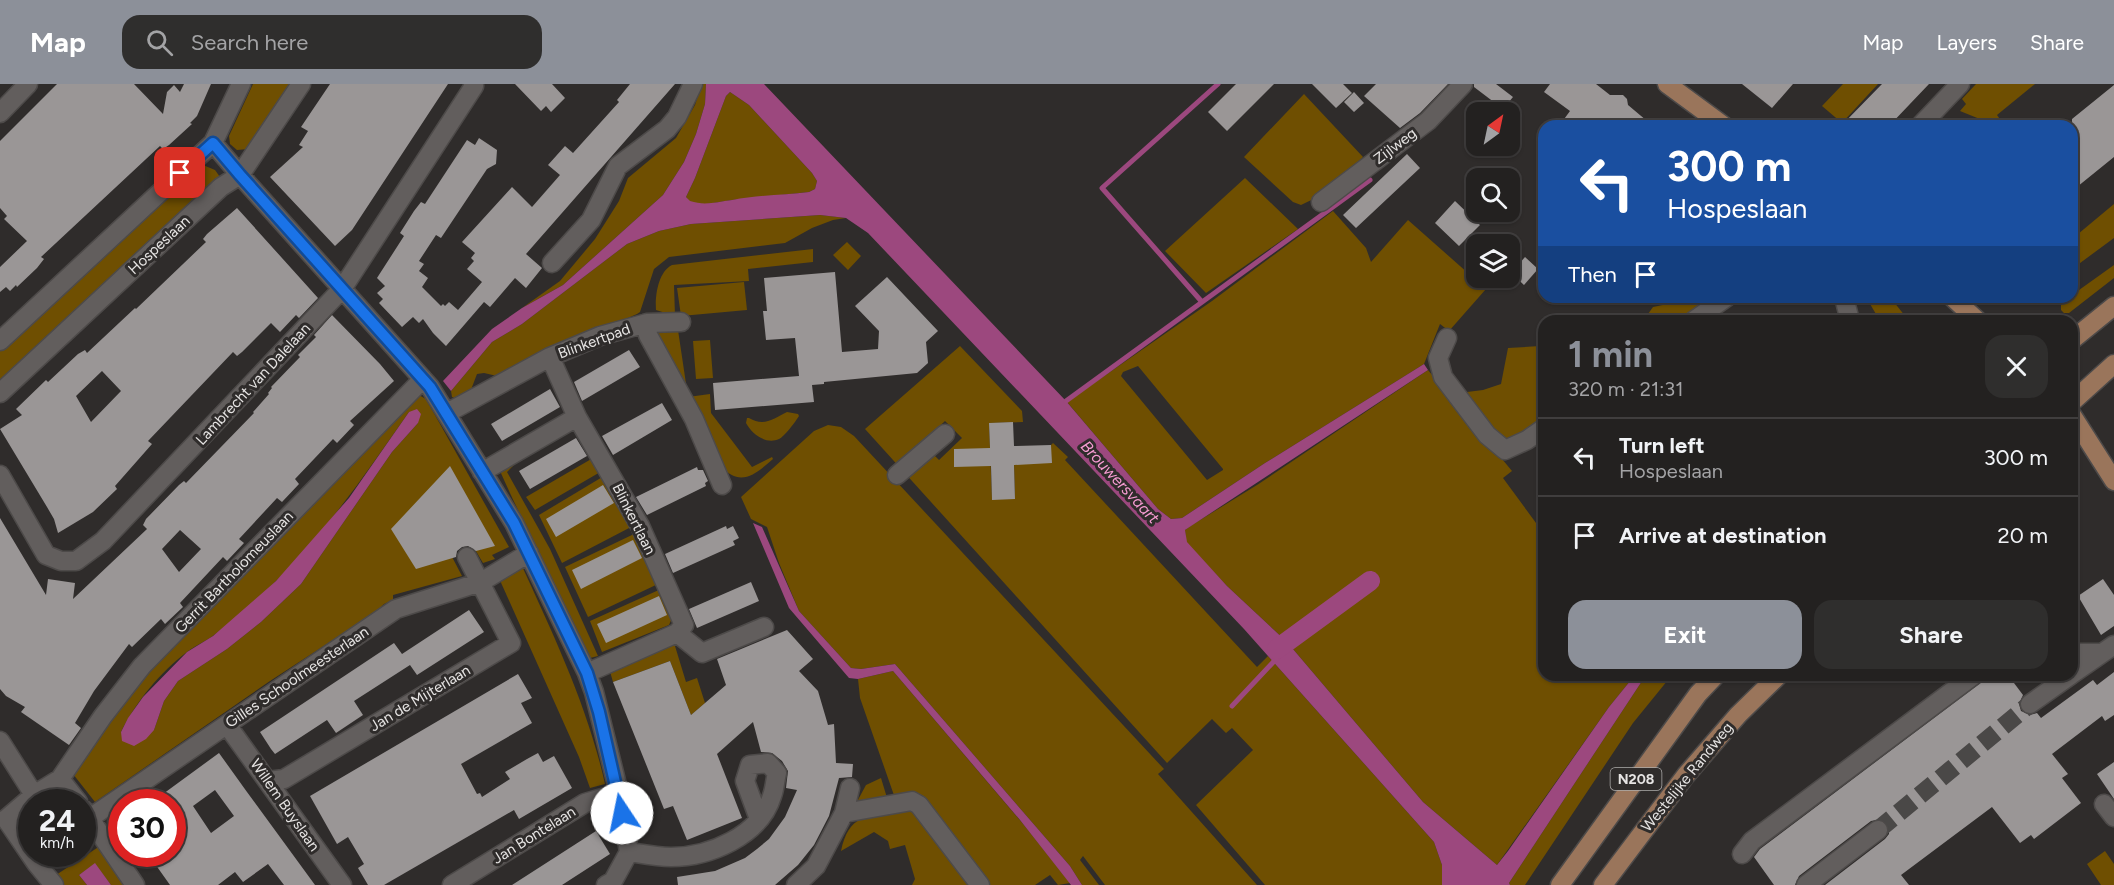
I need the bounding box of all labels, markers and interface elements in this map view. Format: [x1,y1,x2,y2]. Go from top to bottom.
search box [122,15,542,69]
text: Map [30,25,86,59]
icon: search [143,26,176,59]
text: Search here [191,29,308,56]
text: Map [1863,30,1903,55]
text: Layers [1936,30,1997,55]
text: Share [2030,30,2084,55]
north arrow [1466,102,1520,156]
map controls [1466,102,1520,288]
street label: Zijlweg [1370,124,1420,168]
text: 300 m [1667,141,1791,192]
icon: left [1568,144,1646,222]
pin [154,147,205,198]
icon: arrive [163,156,196,189]
button: search [1466,168,1520,222]
text: Hospeslaan [1667,192,1807,225]
street label: Hospeslaan [124,212,194,278]
button: layers [1466,234,1520,288]
icon: arrive [1629,258,1662,291]
text: Then [1568,261,1617,288]
street label: Lambrecht van Dalelaan [192,319,314,449]
street label: Blinkertpad [555,320,633,362]
text: 1 min [1568,333,1653,376]
button: close [1985,335,2048,398]
text: 320 m · 21:31 [1568,377,1683,401]
text: Turn left [1619,432,1705,459]
water label: Brouwersvaart [1077,437,1164,528]
icon: left [1568,441,1601,474]
text: 300 m [1984,444,2048,471]
text: Hospeslaan [1619,459,1723,483]
street label: Blinkertlaan [608,480,660,558]
street label: Gerrit Bartholomeuslaan [171,507,297,637]
icon: arrive [1568,519,1601,552]
text: Arrive at destination [1619,522,1827,549]
text: 20 m [1997,522,2048,549]
button: Exit [1568,600,1802,669]
button: Share [1814,600,2048,669]
street label: Gilles Schoolmeesterlaan [222,622,372,732]
street label: Jan de Mijterlaan [366,661,474,735]
street label: Westelijke Randweg [1637,719,1737,835]
street label: Willem Buyslaan [247,755,323,855]
road number: N208 [1610,768,1662,790]
position arrow [590,781,654,845]
speed limit sign: 30 [108,789,186,867]
text: 24 [39,802,75,839]
street label: Jan Bontelaan [489,802,579,868]
text: km/h [40,834,74,852]

